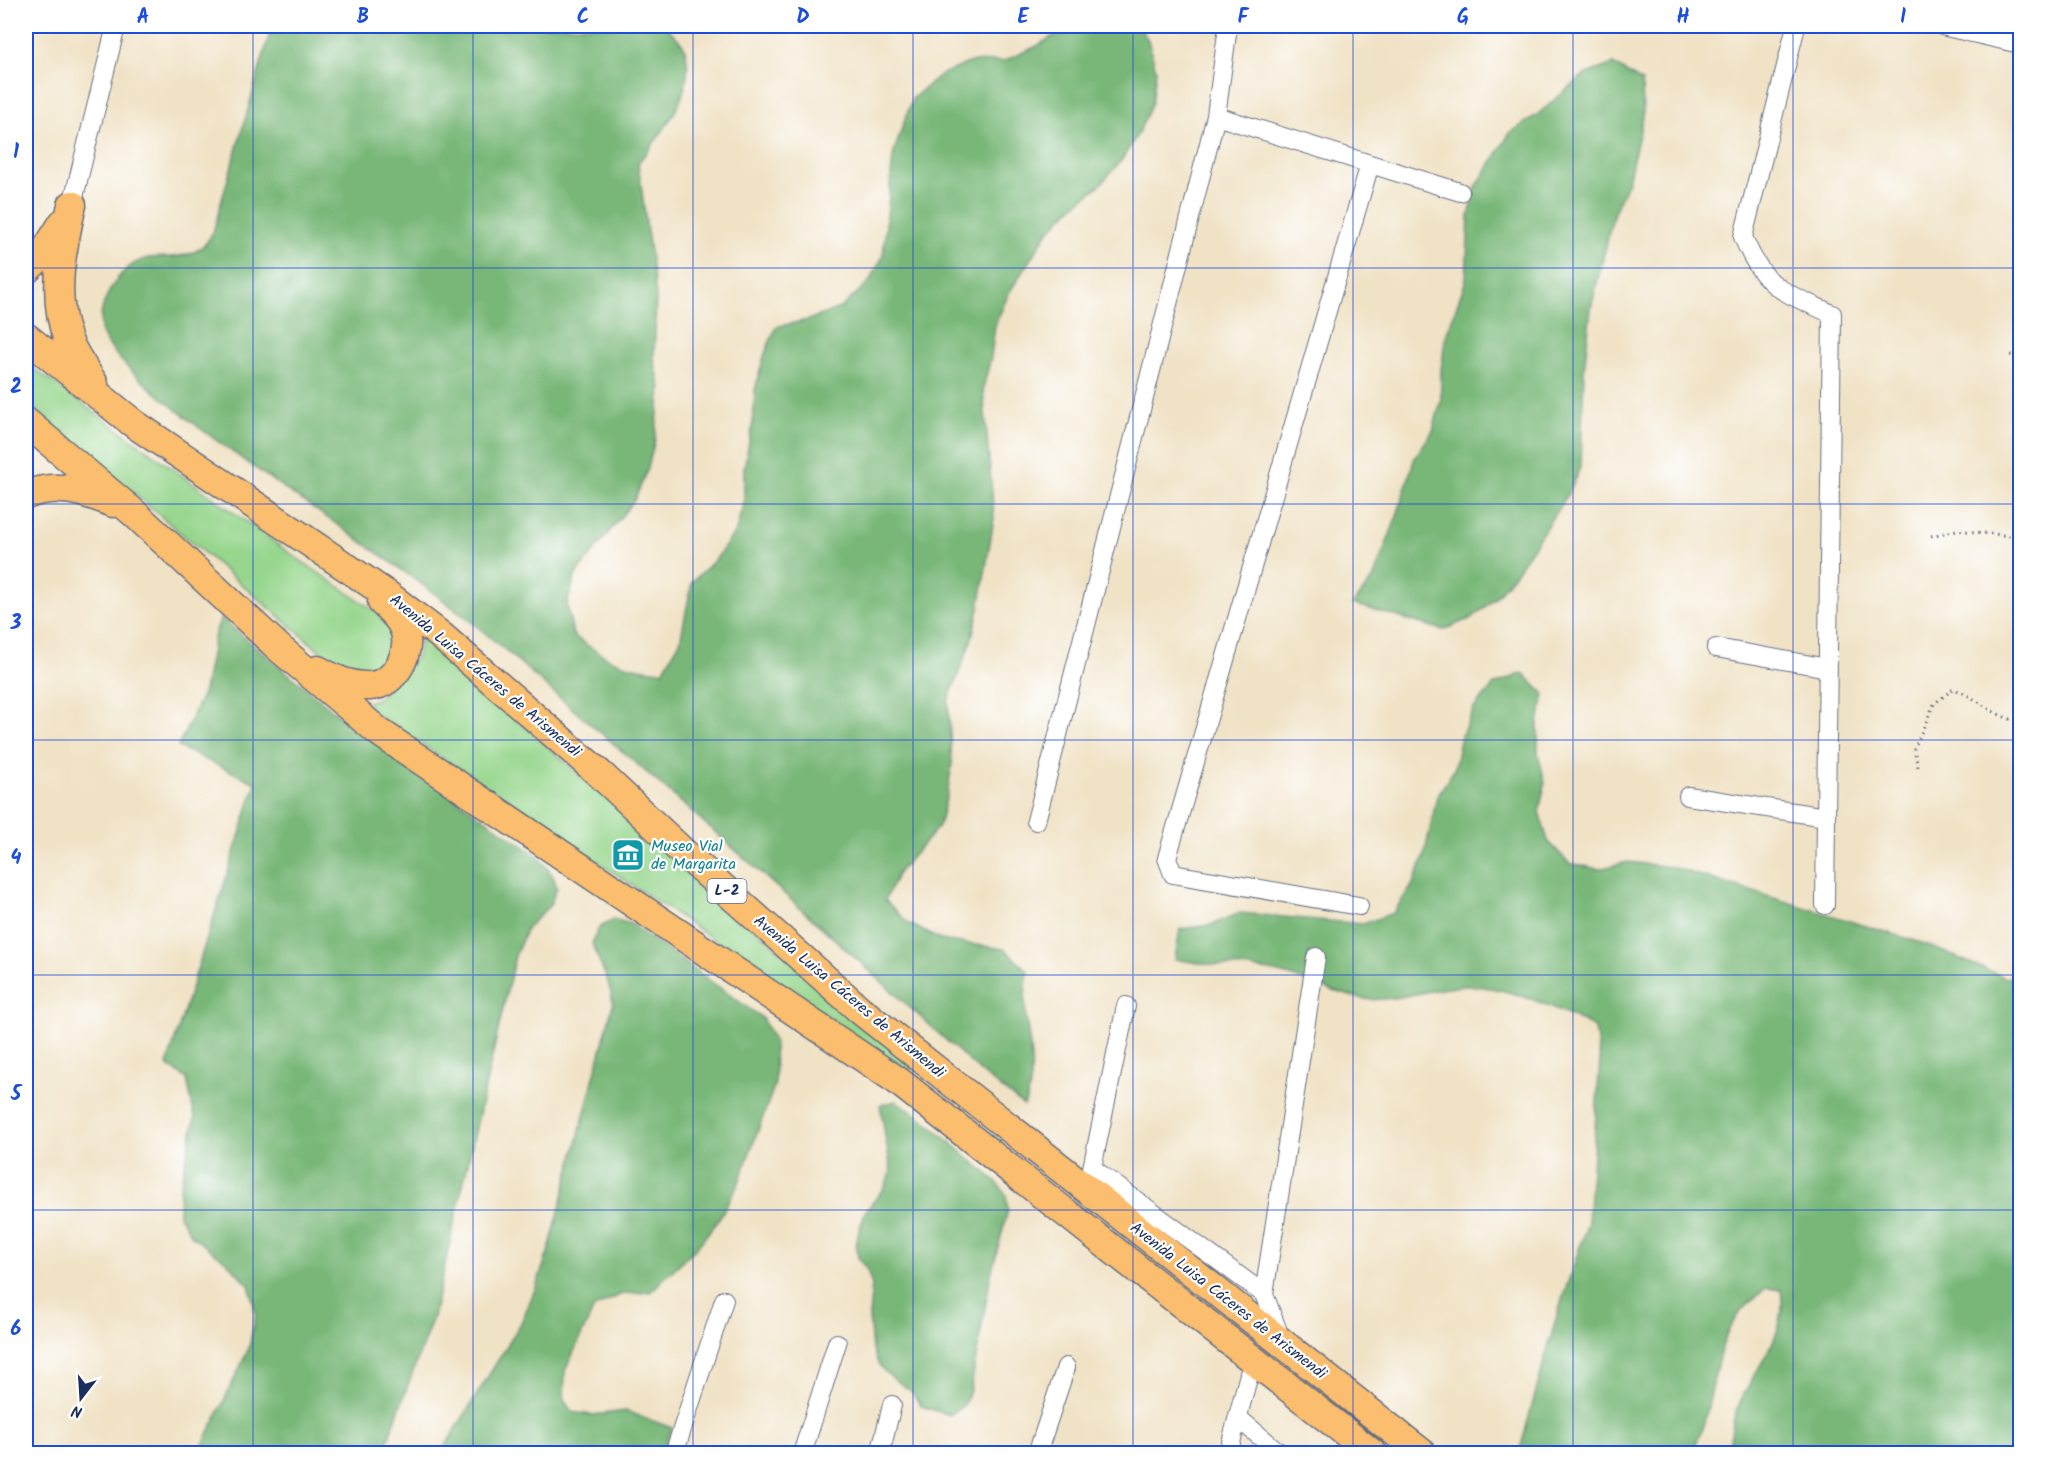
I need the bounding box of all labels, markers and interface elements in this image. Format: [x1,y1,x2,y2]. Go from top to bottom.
text: A [137,2,149,34]
text: B [357,2,369,34]
text: C [577,2,589,34]
text: D [796,2,810,34]
text: E [1017,2,1029,34]
text: F [1238,2,1250,34]
text: G [1457,2,1469,34]
text: H [1676,2,1690,34]
text: I [1900,2,1906,34]
text: 1 [13,137,19,169]
text: 2 [10,372,22,404]
street label: Avenida Luisa Cáceres de Arismendi [384,588,587,765]
text: 3 [10,608,22,640]
place label: Museo Vial de Margarita [651,834,736,877]
museum icon: Museo Vial de Margarita [610,837,646,873]
text: 4 [11,843,22,875]
road number: L-2 [708,879,746,903]
street label: Avenida Luisa Cáceres de Arismendi [748,909,951,1086]
text: 5 [10,1079,23,1111]
street label: Avenida Luisa Cáceres de Arismendi [1124,1216,1333,1387]
text: 6 [11,1314,22,1346]
north arrow [51,1368,111,1428]
text: N [69,1397,86,1424]

